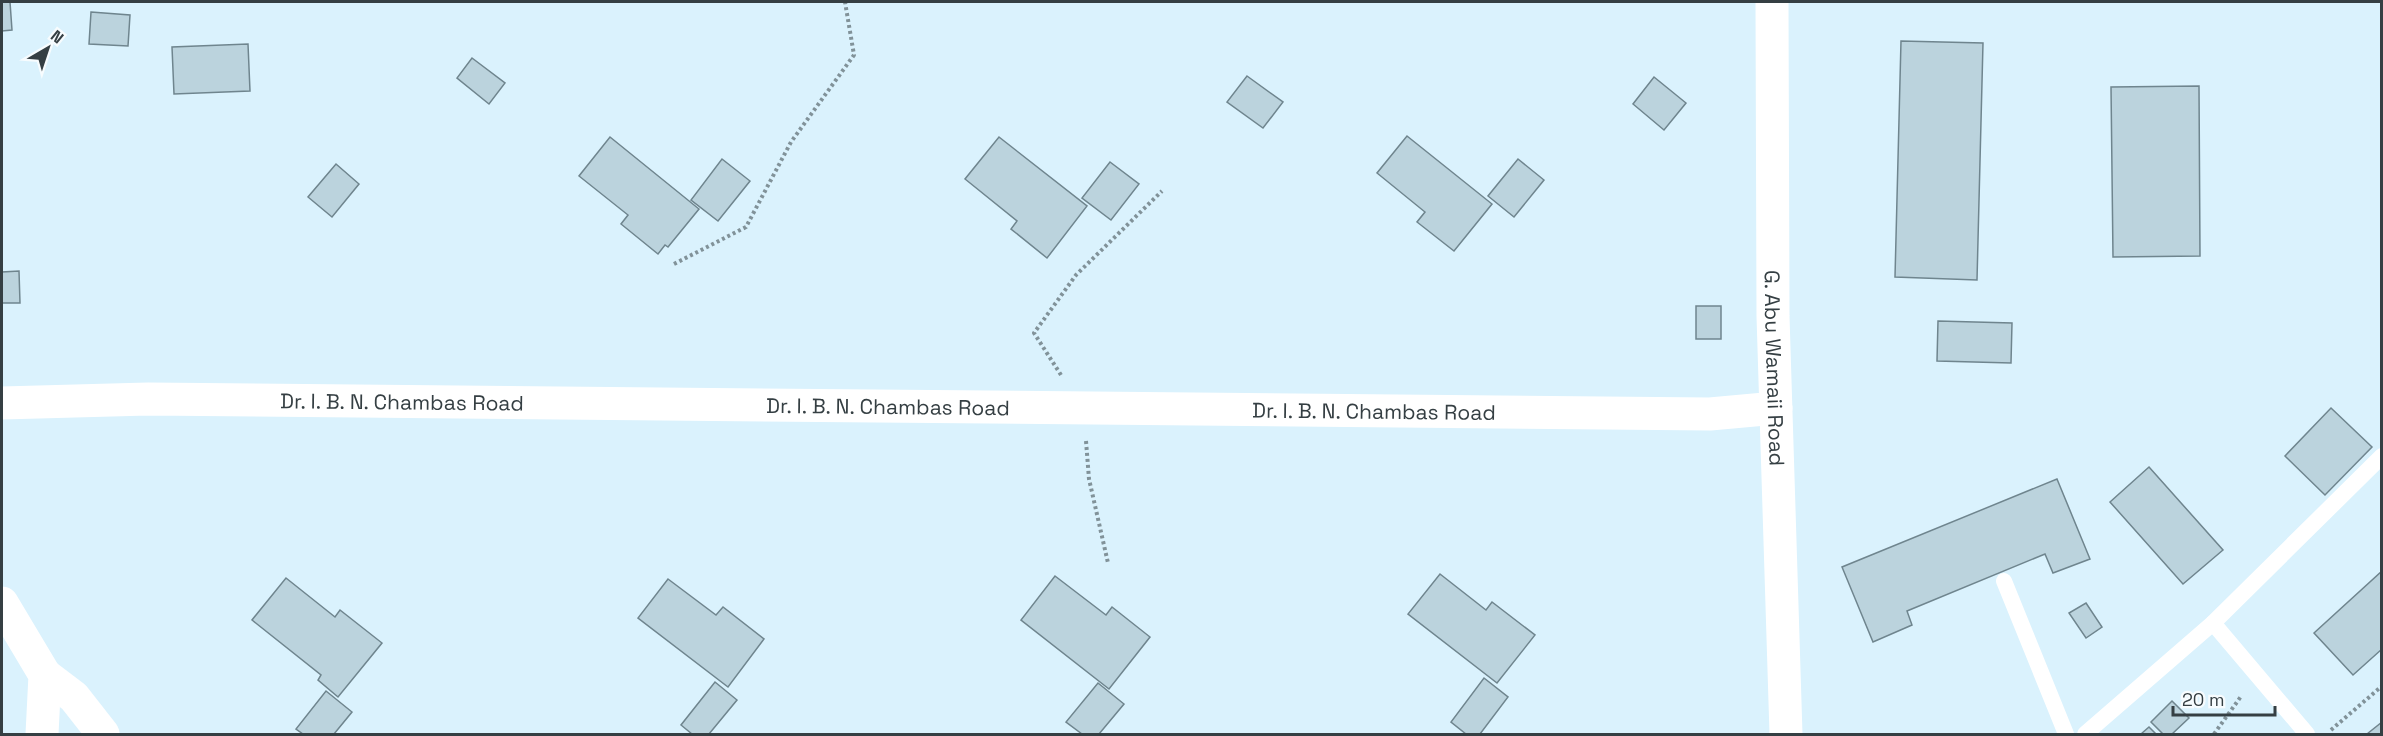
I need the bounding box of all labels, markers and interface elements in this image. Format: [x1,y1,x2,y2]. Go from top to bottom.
north arrow [18,18,78,78]
text: N [46,25,68,48]
street label: G. Abu Wamaii Road [1759,270,1791,466]
street label: Dr. I. B. N. Chambas Road [280,387,524,416]
street label: Dr. I. B. N. Chambas Road [766,391,1010,421]
street label: Dr. I. B. N. Chambas Road [1252,396,1496,425]
scale bar [2173,679,2275,717]
text: 20 m [2182,688,2225,711]

